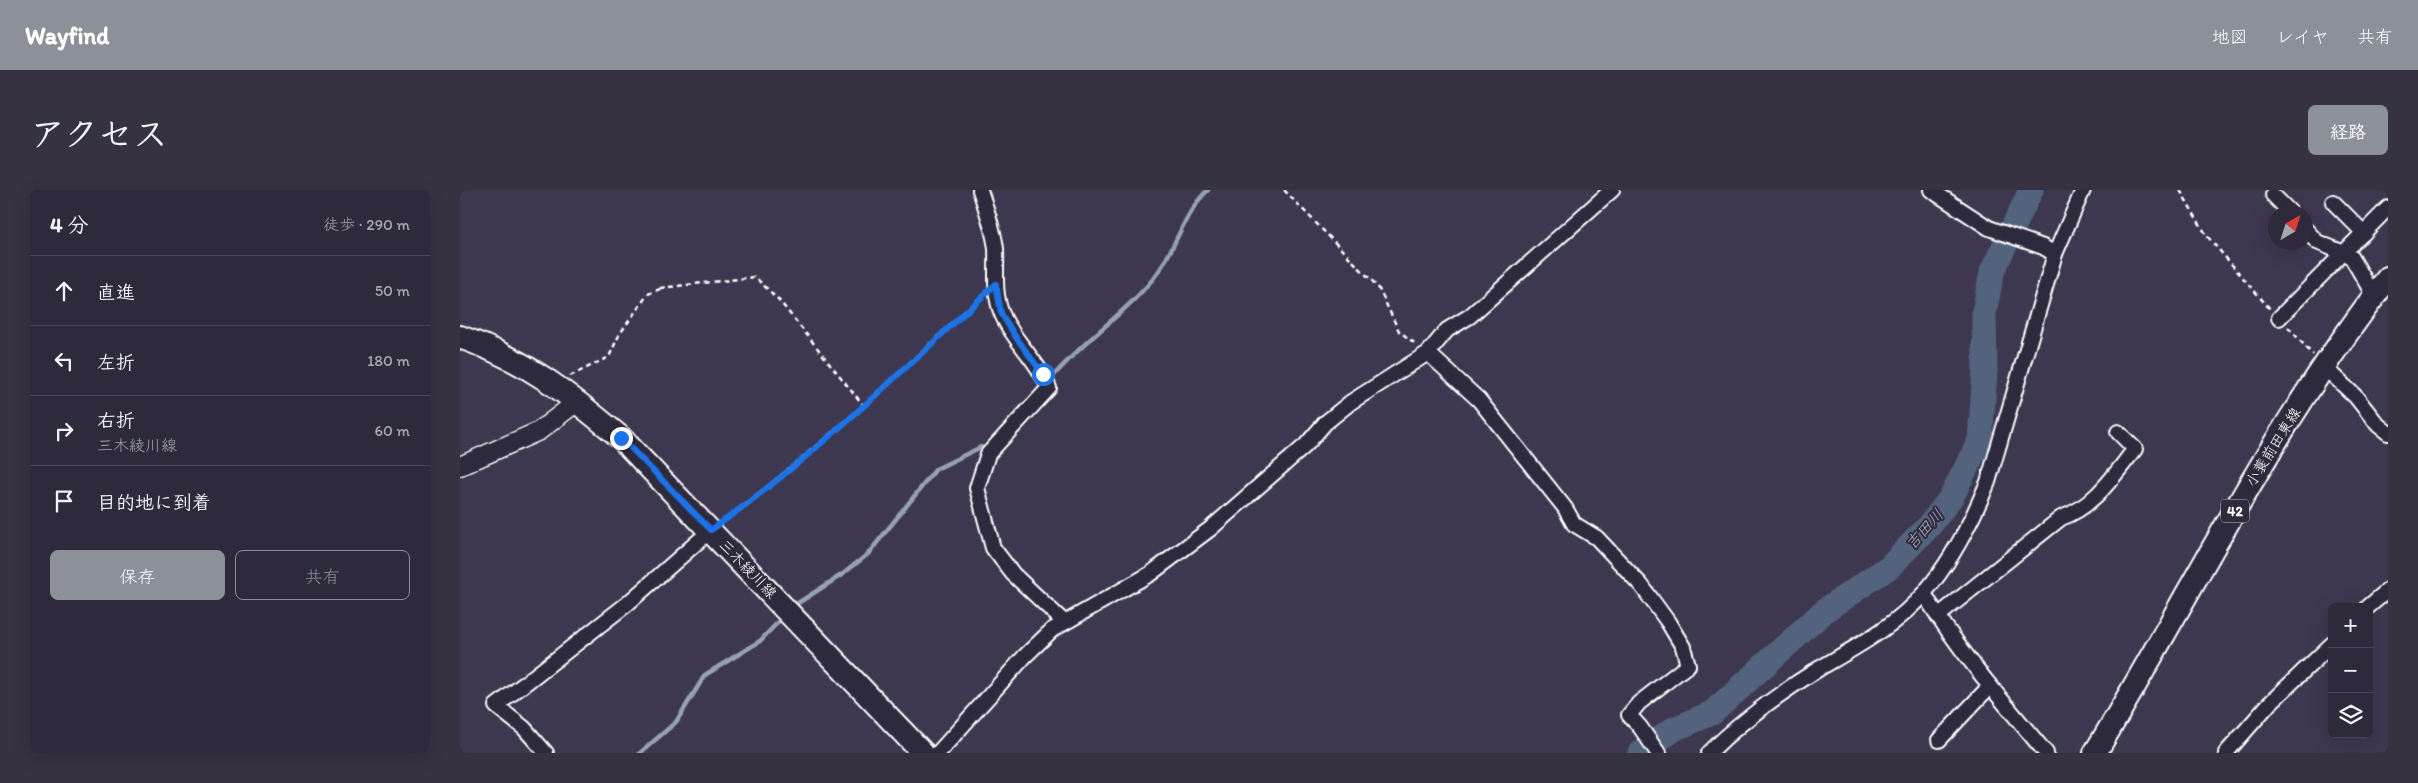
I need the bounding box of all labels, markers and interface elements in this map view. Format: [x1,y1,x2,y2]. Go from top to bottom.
text: Wayfind [25,21,109,50]
text: 地図 [2212,26,2248,48]
text: レイヤ [2276,26,2329,48]
text: 共有 [2357,26,2393,48]
button: 経路 [2308,105,2388,155]
text: アクセス [30,113,168,155]
north arrow [2268,205,2313,250]
text: 4 分 [50,212,88,237]
text: 徒歩 · 290 m [323,215,410,234]
icon: ahead [50,277,78,305]
text: 直進 [97,281,135,304]
text: 50 m [375,281,410,300]
icon: left [50,347,78,375]
text: 左折 [97,351,135,374]
text: 180 m [367,351,410,370]
route start [1032,363,1055,386]
street label: 小蓑前田東線 [2242,404,2304,490]
text: 右折 [97,409,135,432]
icon: right [50,417,78,445]
text: 60 m [375,421,410,440]
route end [610,427,633,450]
text: 三木綾川線 [97,436,177,455]
icon: arrive [50,487,78,515]
text: 目的地に到着 [97,491,211,514]
road number: 42 [2221,500,2249,522]
water label: 吉田川 [1901,505,1947,554]
street label: 三木綾川線 [715,536,781,602]
button: 保存 [50,550,225,600]
button: 共有 [235,550,410,600]
map controls [2328,603,2373,738]
button: + [2328,603,2373,648]
button: − [2328,648,2373,693]
button: layers [2328,693,2373,738]

